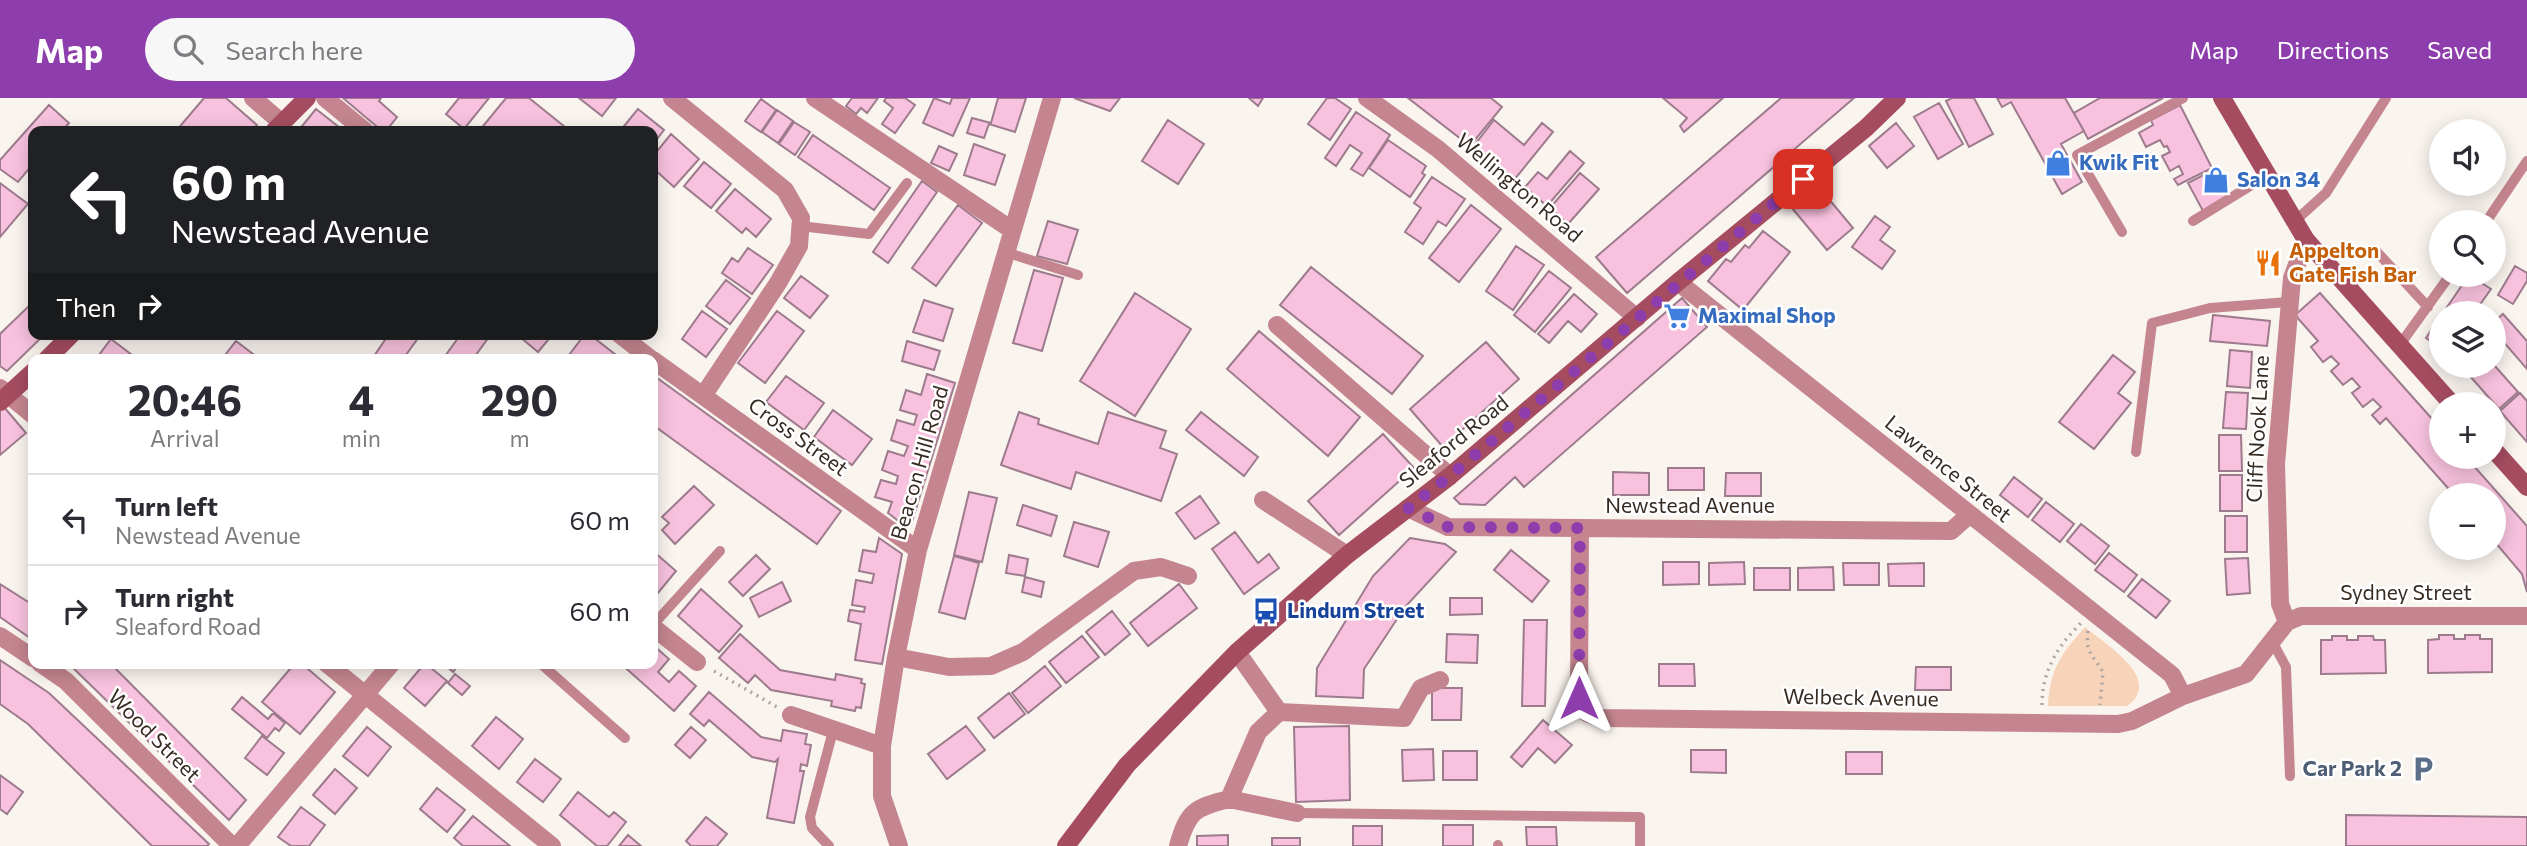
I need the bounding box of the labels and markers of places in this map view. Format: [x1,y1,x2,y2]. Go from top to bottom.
shop icon: Kwik Fit [2043,148,2073,178]
pin [1773,149,1833,209]
place label: Kwik Fit [2079,149,2159,174]
shop icon: Salon 34 [2201,165,2231,195]
place label: Salon 34 [2237,166,2320,191]
place label: Appelton Gate Fish Bar [2289,237,2417,286]
restaurant icon: Appelton Gate Fish Bar [2253,248,2283,278]
supermarket icon: Maximal Shop [1662,301,1692,331]
place label: Maximal Shop [1698,302,1836,327]
bus stop icon: Lindum Street [1251,596,1281,626]
place label: Lindum Street [1287,597,1424,622]
parking icon: Car Park 2 [2408,754,2438,784]
place label: Car Park 2 [2303,755,2402,780]

